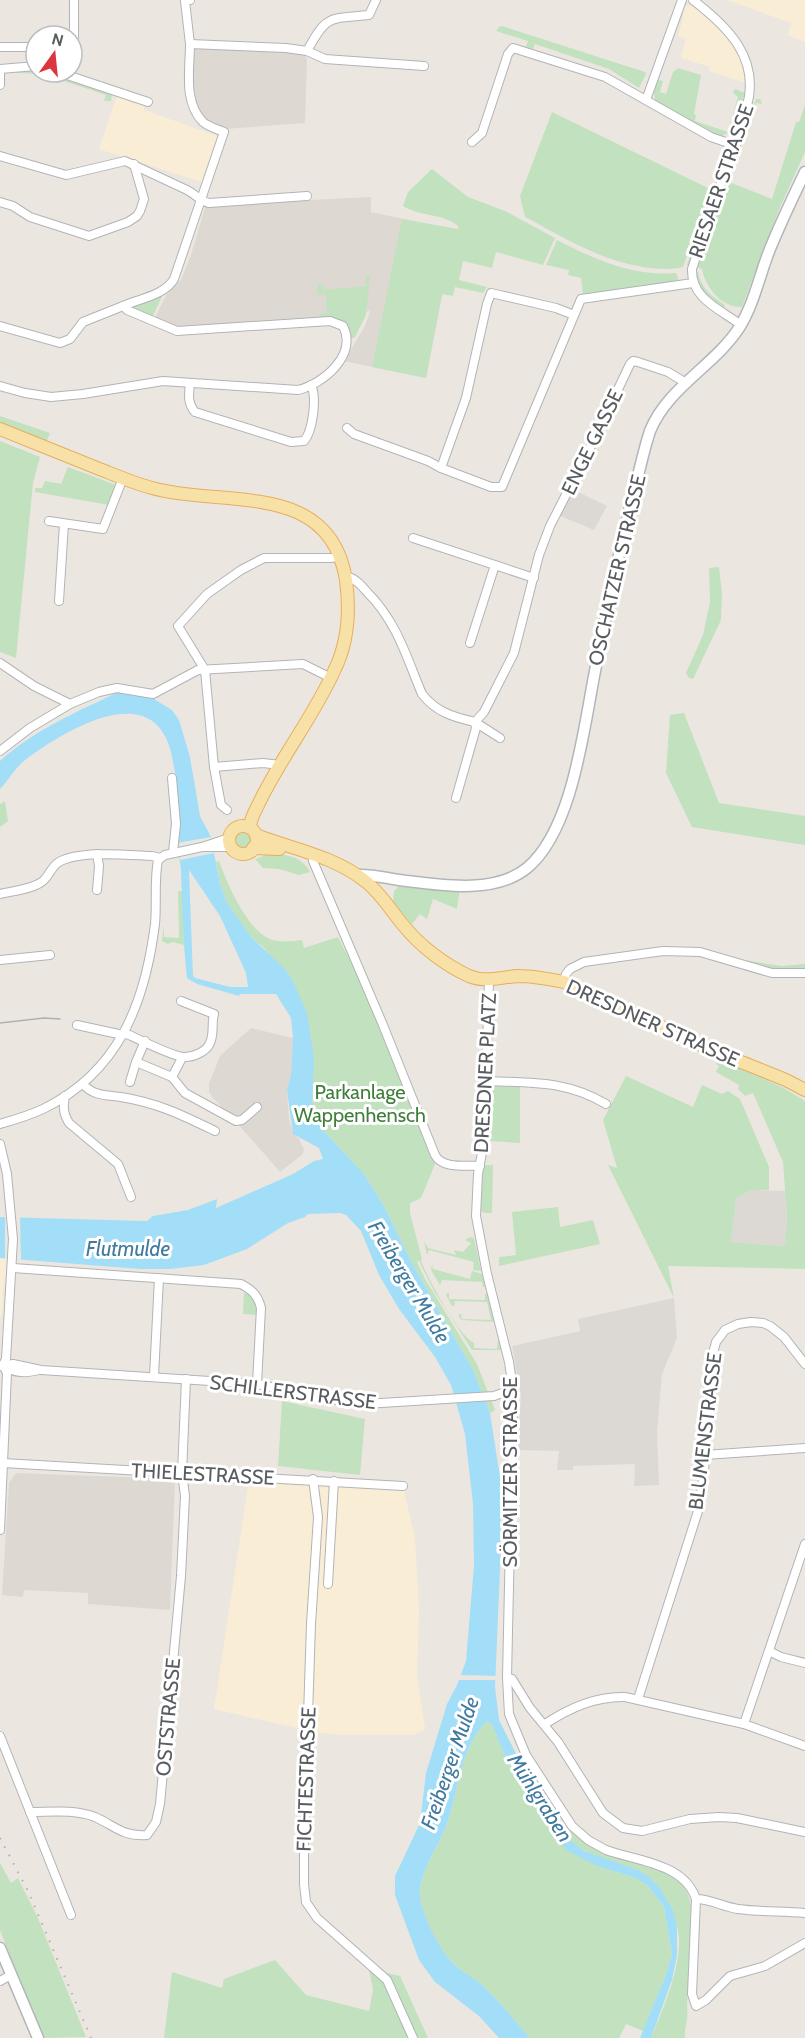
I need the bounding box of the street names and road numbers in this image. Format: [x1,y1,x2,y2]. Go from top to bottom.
street label: RIESAER STRASSE [683,101,759,261]
street label: ENGE GASSE [556,385,628,499]
street label: OSCHATZER STRASSE [583,472,651,668]
street label: DRESDNER STRASSE [563,974,743,1072]
street label: DRESDNER PLATZ [469,992,501,1154]
street label: BLUMENSTRASSE [683,1351,727,1511]
street label: SCHILLERSTRASSE [208,1370,378,1414]
street label: SÖRMITZER STRASSE [498,1377,522,1567]
street label: THIELESTRASSE [131,1458,275,1490]
street label: OSTSTRASSE [151,1657,185,1777]
street label: FICHTESTRASSE [291,1706,321,1852]

